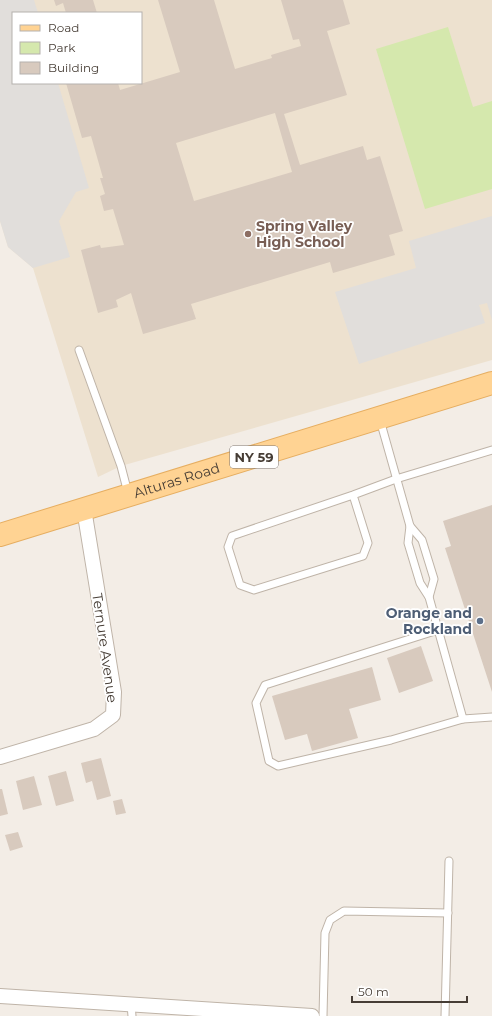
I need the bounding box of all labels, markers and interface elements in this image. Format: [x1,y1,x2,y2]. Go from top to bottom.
legend [12,12,142,84]
text: Road [48,20,79,35]
text: Park [48,40,76,55]
text: Building [48,60,99,75]
place label: Spring Valley High School [256,217,353,251]
marker: Spring Valley High School [243,229,253,239]
road number: NY 59 [230,446,278,468]
street label: Alturas Road [131,459,222,502]
street label: Ternure Avenue [88,592,122,704]
place label: Orange and Rockland [386,604,472,638]
marker: Orange and Rockland [475,616,485,626]
scale bar [352,978,467,1004]
text: 50 m [358,984,389,999]

